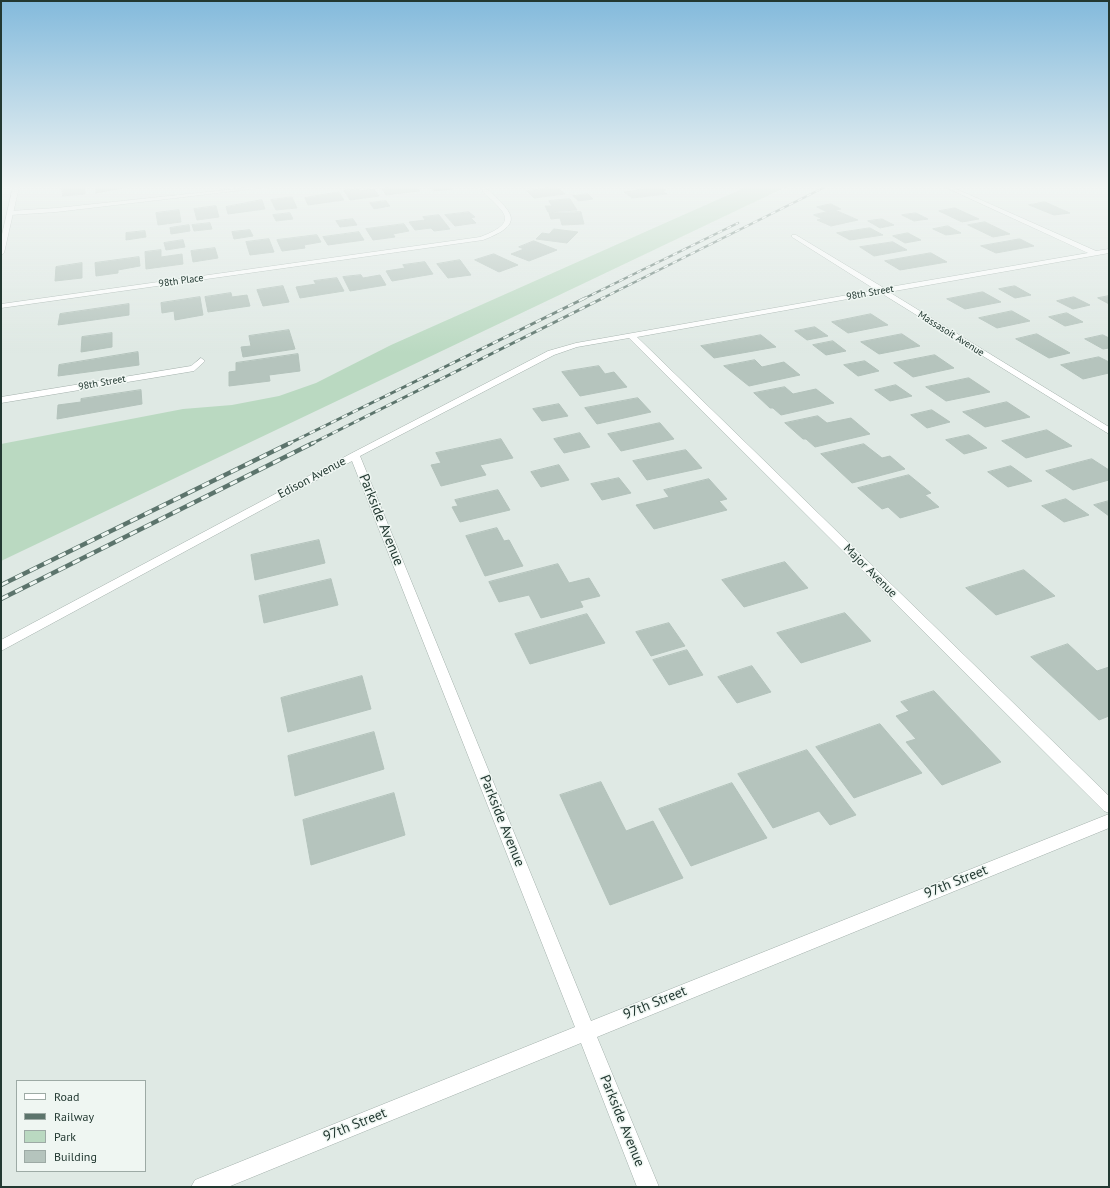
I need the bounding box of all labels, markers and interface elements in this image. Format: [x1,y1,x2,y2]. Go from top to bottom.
street label: 98th Place [158,272,204,290]
street label: 98th Street [845,283,895,303]
street label: Massasoit Avenue [916,309,986,359]
street label: 98th Street [77,373,127,393]
street label: Edison Avenue [276,454,348,502]
street label: Parkside Avenue [355,472,407,568]
street label: Major Avenue [840,541,900,601]
street label: Parkside Avenue [476,773,528,869]
street label: 97th Street [922,862,990,902]
street label: 97th Street [621,983,689,1023]
street label: Parkside Avenue [596,1073,648,1169]
legend [16,1080,146,1172]
text: Road [54,1089,79,1104]
street label: 97th Street [321,1105,389,1145]
text: Railway [54,1109,94,1124]
text: Park [54,1129,76,1144]
text: Building [54,1149,97,1164]

